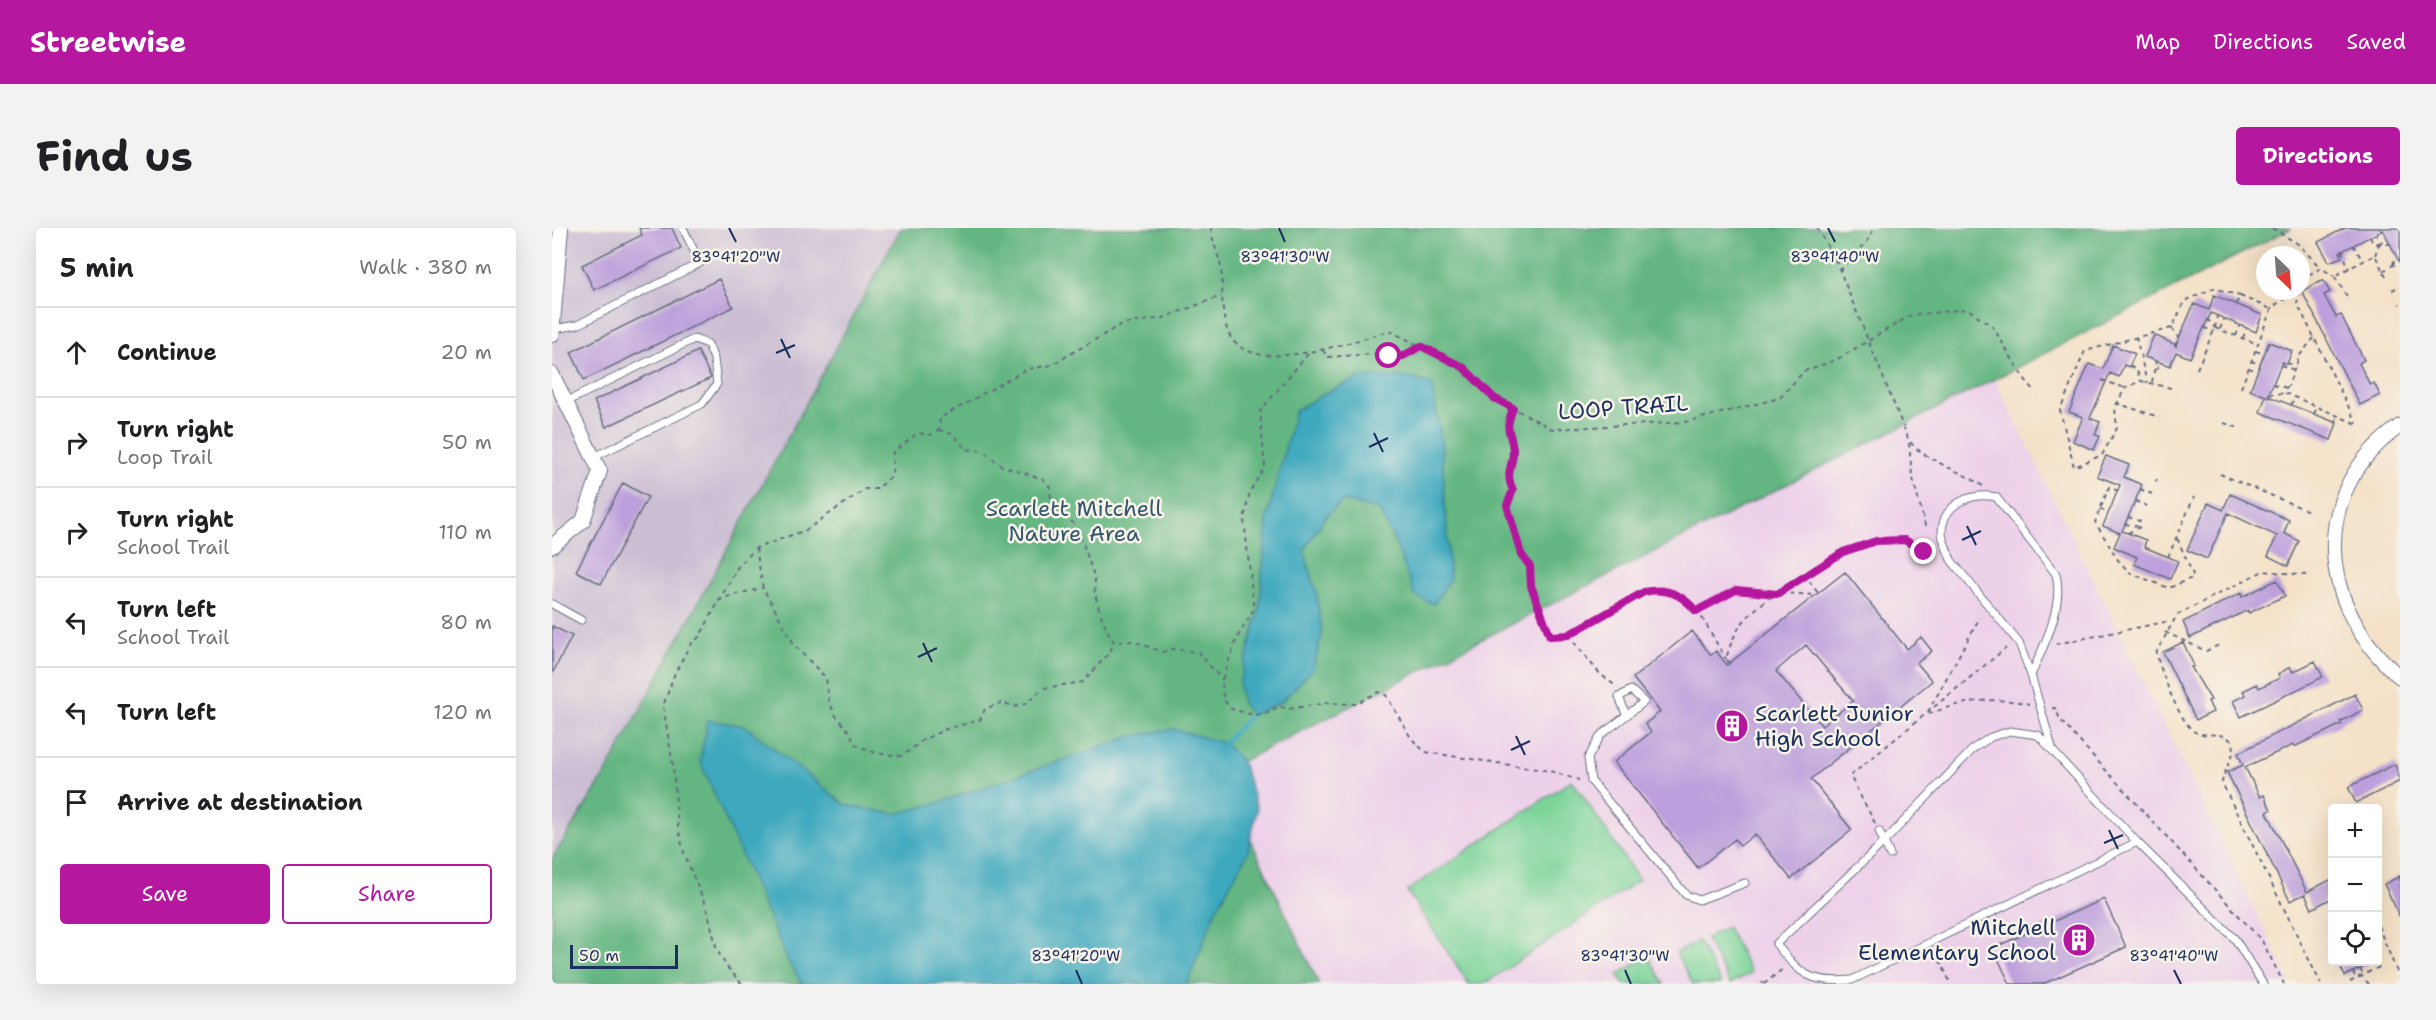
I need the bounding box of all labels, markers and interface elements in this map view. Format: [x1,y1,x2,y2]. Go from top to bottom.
text: Streetwise [30,23,186,61]
text: Map [2135,28,2180,56]
text: Directions [2213,28,2313,56]
text: Saved [2346,28,2406,56]
button: Directions [2236,127,2400,185]
text: Find us [36,128,193,184]
north arrow [2256,246,2310,300]
text: 83°41'20"W [692,247,780,267]
text: 83°41'30"W [1240,247,1330,267]
text: 83°41'40"W [1791,247,1879,267]
text: 5 min [60,250,134,285]
text: Walk · 380 m [359,254,492,280]
icon: ahead [60,336,93,369]
text: Continue [117,338,217,367]
text: 20 m [441,339,492,365]
route start [1375,342,1401,368]
street label: LOOP TRAIL [1557,388,1689,427]
text: Turn right [117,415,234,444]
icon: right [60,426,93,459]
text: 50 m [442,429,492,455]
text: Loop Trail [117,444,212,470]
park label: Scarlett Mitchell Nature Area [986,494,1163,548]
text: Turn right [117,505,234,534]
icon: right [60,516,93,549]
text: 110 m [438,519,492,545]
text: School Trail [117,534,229,560]
route end [1910,538,1936,564]
text: Turn left [117,595,216,624]
icon: left [60,606,93,639]
text: 80 m [440,609,492,635]
text: School Trail [117,624,229,650]
icon: left [60,696,93,729]
text: Turn left [117,698,216,727]
text: 120 m [433,699,492,725]
place label: Scarlett Junior High School [1755,699,1914,753]
building icon: Scarlett Junior High School [1714,708,1750,744]
icon: arrive [60,786,93,819]
text: Arrive at destination [117,788,363,817]
map controls [2328,804,2382,966]
button: + [2328,804,2382,858]
button: − [2328,858,2382,912]
button: Save [60,864,270,924]
button: Share [282,864,492,924]
button: locate [2328,912,2382,966]
place label: Mitchell Elementary School [1858,913,2056,967]
building icon: Mitchell Elementary School [2061,922,2097,958]
scale bar [570,942,678,970]
text: 50 m [579,945,619,966]
text: 83°41'20"W [1032,946,1120,966]
text: 83°41'30"W [1580,946,1670,966]
text: 83°41'40"W [2130,946,2218,966]

